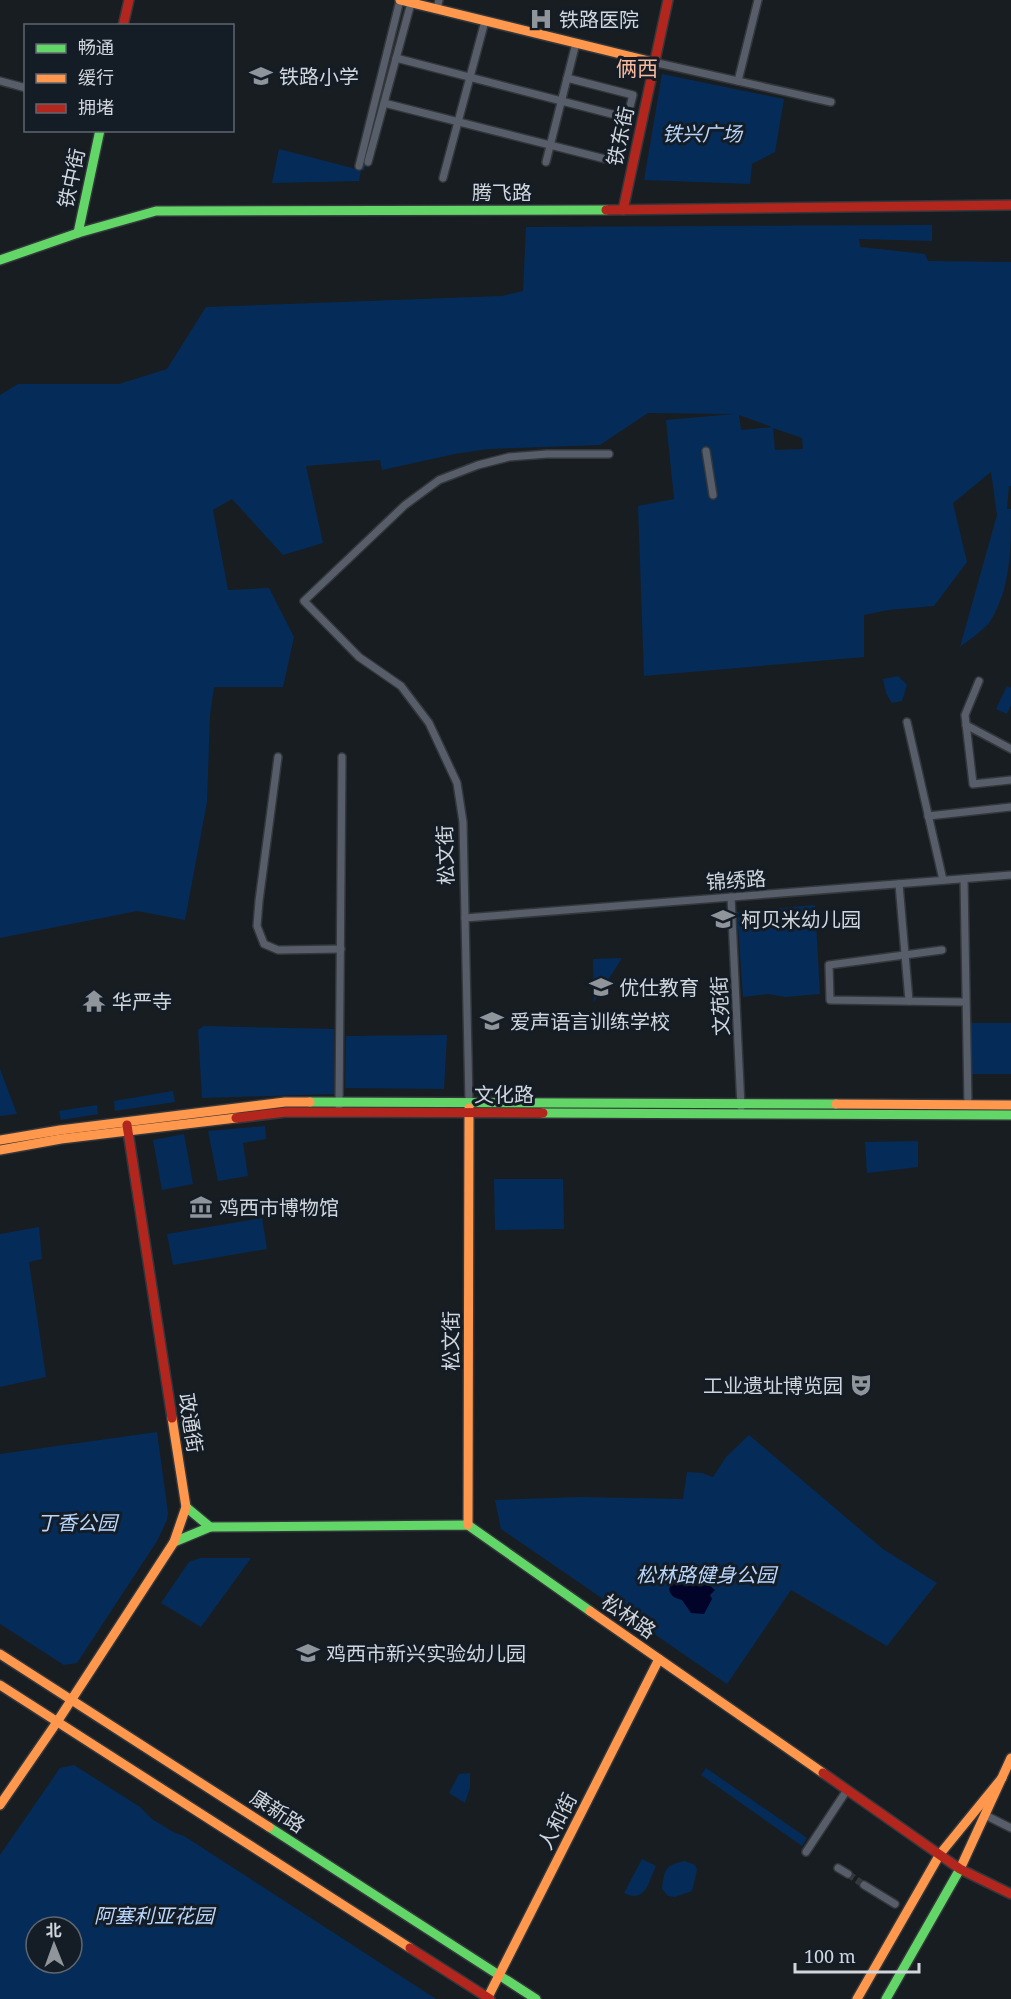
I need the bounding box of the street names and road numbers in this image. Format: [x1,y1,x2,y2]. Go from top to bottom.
street label: 铁东街 [601,104,639,168]
street label: 铁中街 [52,146,90,210]
street label: 腾飞路 [472,179,532,206]
street label: 松文街 [430,825,460,885]
street label: 锦绣路 [705,864,767,896]
street label: 文苑街 [705,975,735,1037]
street label: 文化路 [474,1081,534,1108]
street label: 松文街 [437,1311,464,1371]
street label: 政通街 [173,1391,209,1455]
street label: 松林路 [597,1588,661,1644]
street label: 康新路 [245,1783,311,1839]
street label: 人和街 [531,1788,583,1854]

